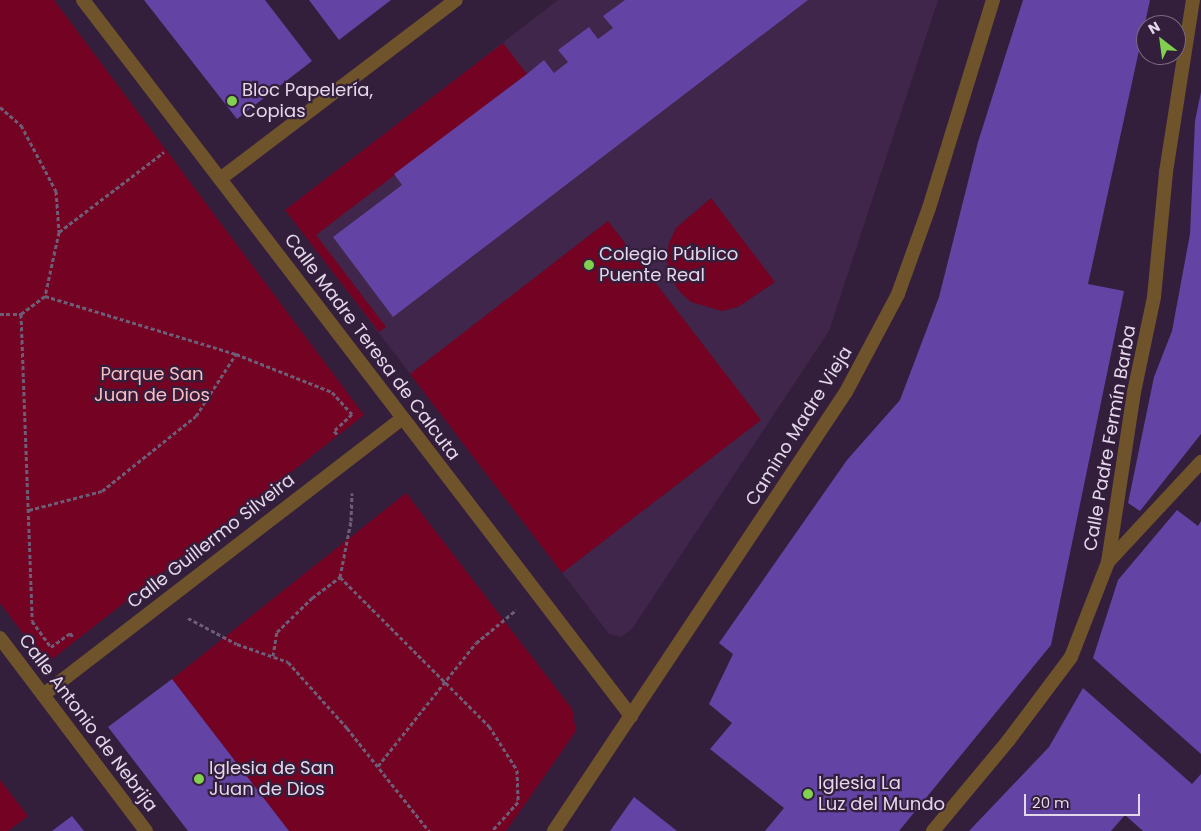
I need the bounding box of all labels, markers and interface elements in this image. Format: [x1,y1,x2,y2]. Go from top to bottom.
north arrow [1136,15,1186,65]
text: N [1144,17,1164,39]
place label: Bloc Papelería, Copias [242,80,373,122]
marker: Bloc Papelería, Copias [226,95,238,107]
street label: Calle Madre Teresa de Calcuta [280,229,464,465]
place label: Colegio Público Puente Real [599,244,738,286]
marker: Colegio Público Puente Real [583,259,595,271]
street label: Calle Padre Fermín Barba [1079,323,1141,553]
street label: Camino Madre Vieja [741,342,857,510]
park label: Parque San Juan de Dios [94,364,210,406]
street label: Calle Guillermo Silveira [123,469,299,613]
street label: Calle Antonio de Nebrija [14,630,162,816]
place label: Iglesia de San Juan de Dios [209,758,334,801]
marker: Iglesia de San Juan de Dios [193,773,205,785]
place label: Iglesia La Luz del Mundo [818,773,945,816]
scale bar [1026,784,1142,816]
marker: Iglesia La Luz del Mundo [802,788,814,800]
text: 20 m [1032,792,1070,813]

